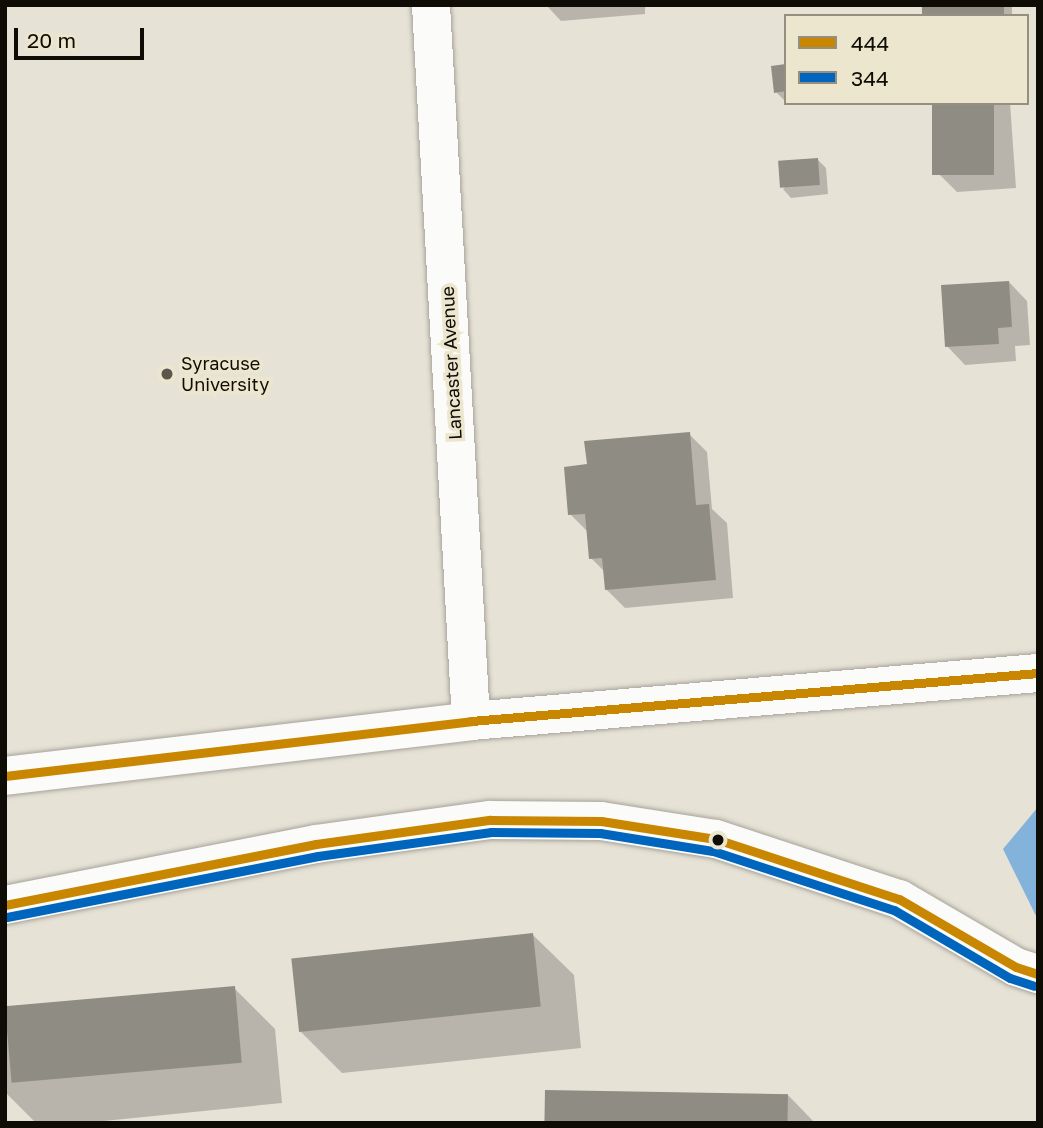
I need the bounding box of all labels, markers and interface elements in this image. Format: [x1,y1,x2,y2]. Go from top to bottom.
scale bar [18,14,147,58]
legend [784,14,1029,105]
text: 20 m [27,27,76,53]
text: 444 [851,30,889,56]
text: 344 [851,65,889,91]
street label: Lancaster Avenue [436,286,466,440]
place label: Syracuse University [181,353,269,396]
marker: Syracuse University [159,366,175,382]
unlabelled marker [711,833,725,847]

